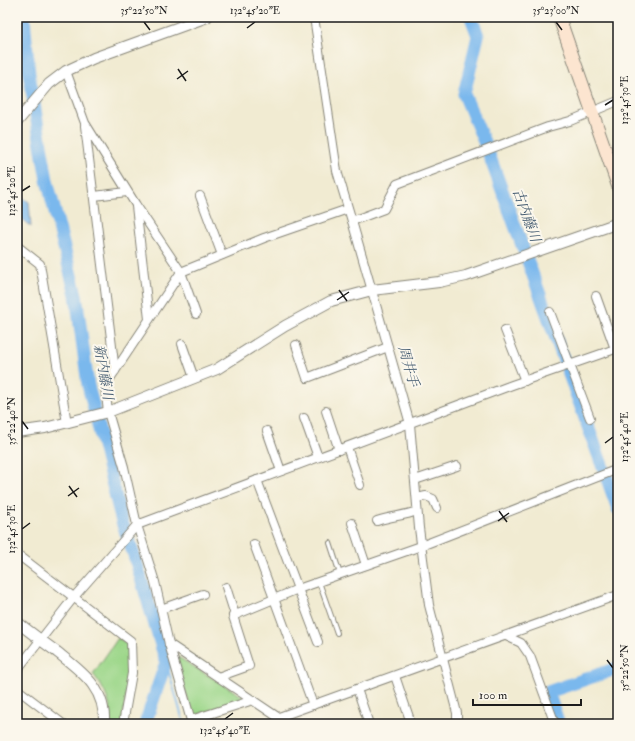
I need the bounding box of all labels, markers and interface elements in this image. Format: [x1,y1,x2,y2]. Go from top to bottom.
text: 35°22'50"N [120,5,168,17]
text: 132°45'20"E [230,5,280,17]
text: 35°23'00"N [533,5,579,17]
text: 132°45'30"E [619,76,631,124]
text: 132°45'20"E [6,166,18,216]
water label: 古内藤川 [509,186,545,246]
water label: 新内藤川 [90,343,117,403]
water label: 周井手 [395,344,423,390]
text: 35°22'40"N [6,397,18,445]
text: 132°45'40"E [619,412,631,462]
text: 132°45'30"E [6,505,18,553]
text: 35°22'50"N [619,644,631,692]
scale bar [473,681,581,707]
text: 100 m [479,688,508,703]
text: 132°45'40"E [200,725,250,737]

